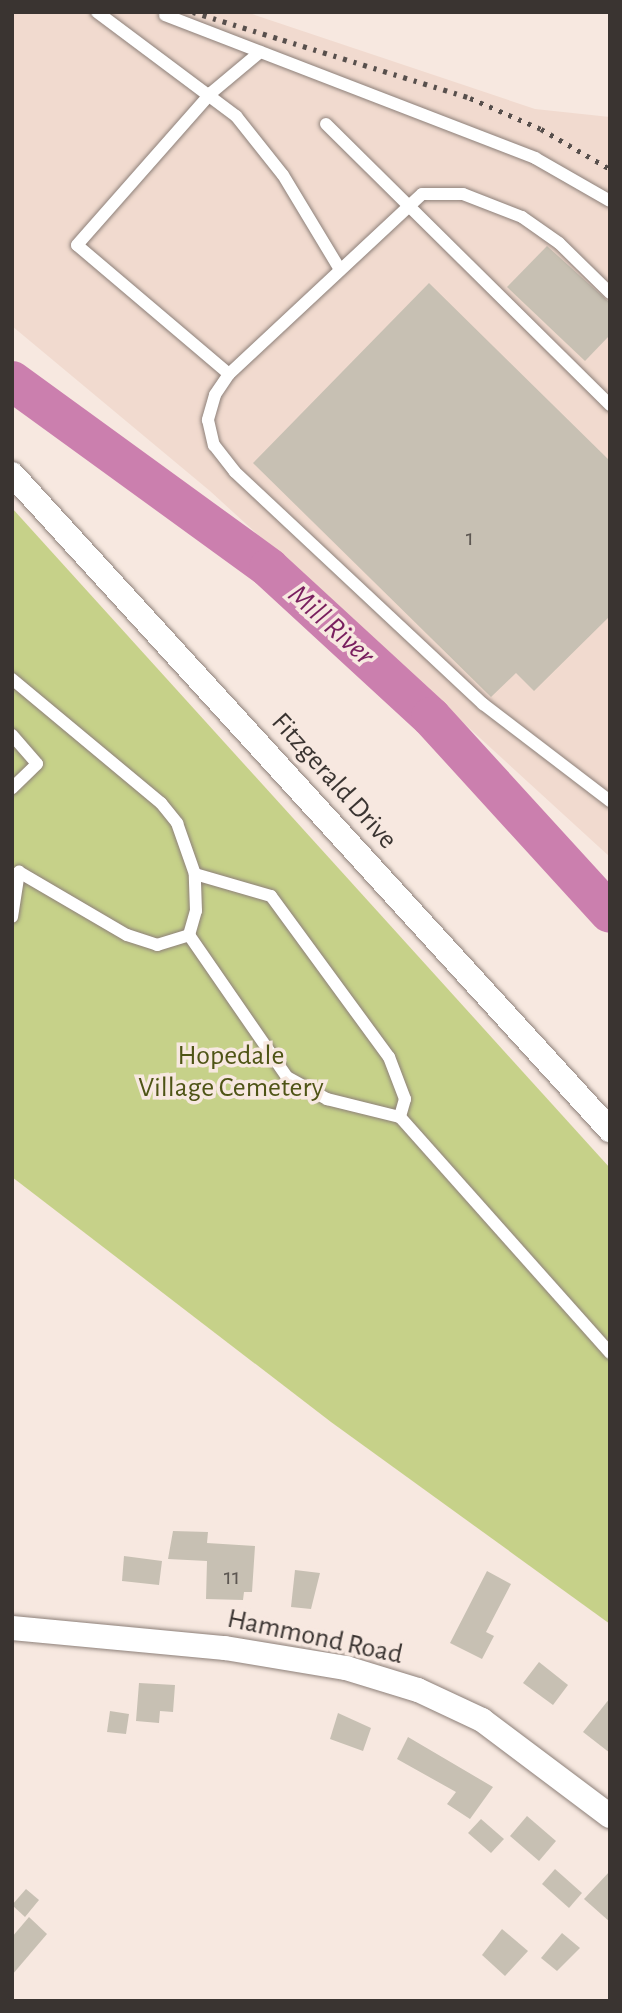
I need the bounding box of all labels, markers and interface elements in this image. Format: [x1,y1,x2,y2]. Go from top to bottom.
house number: 1 [466,525,474,553]
water label: Mill River [280,577,382,673]
street label: Fitzgerald Drive [264,706,404,856]
park label: Hopedale Village Cemetery [138,1039,324,1105]
house number: 11 [224,1564,240,1592]
street label: Hammond Road [224,1602,406,1672]

